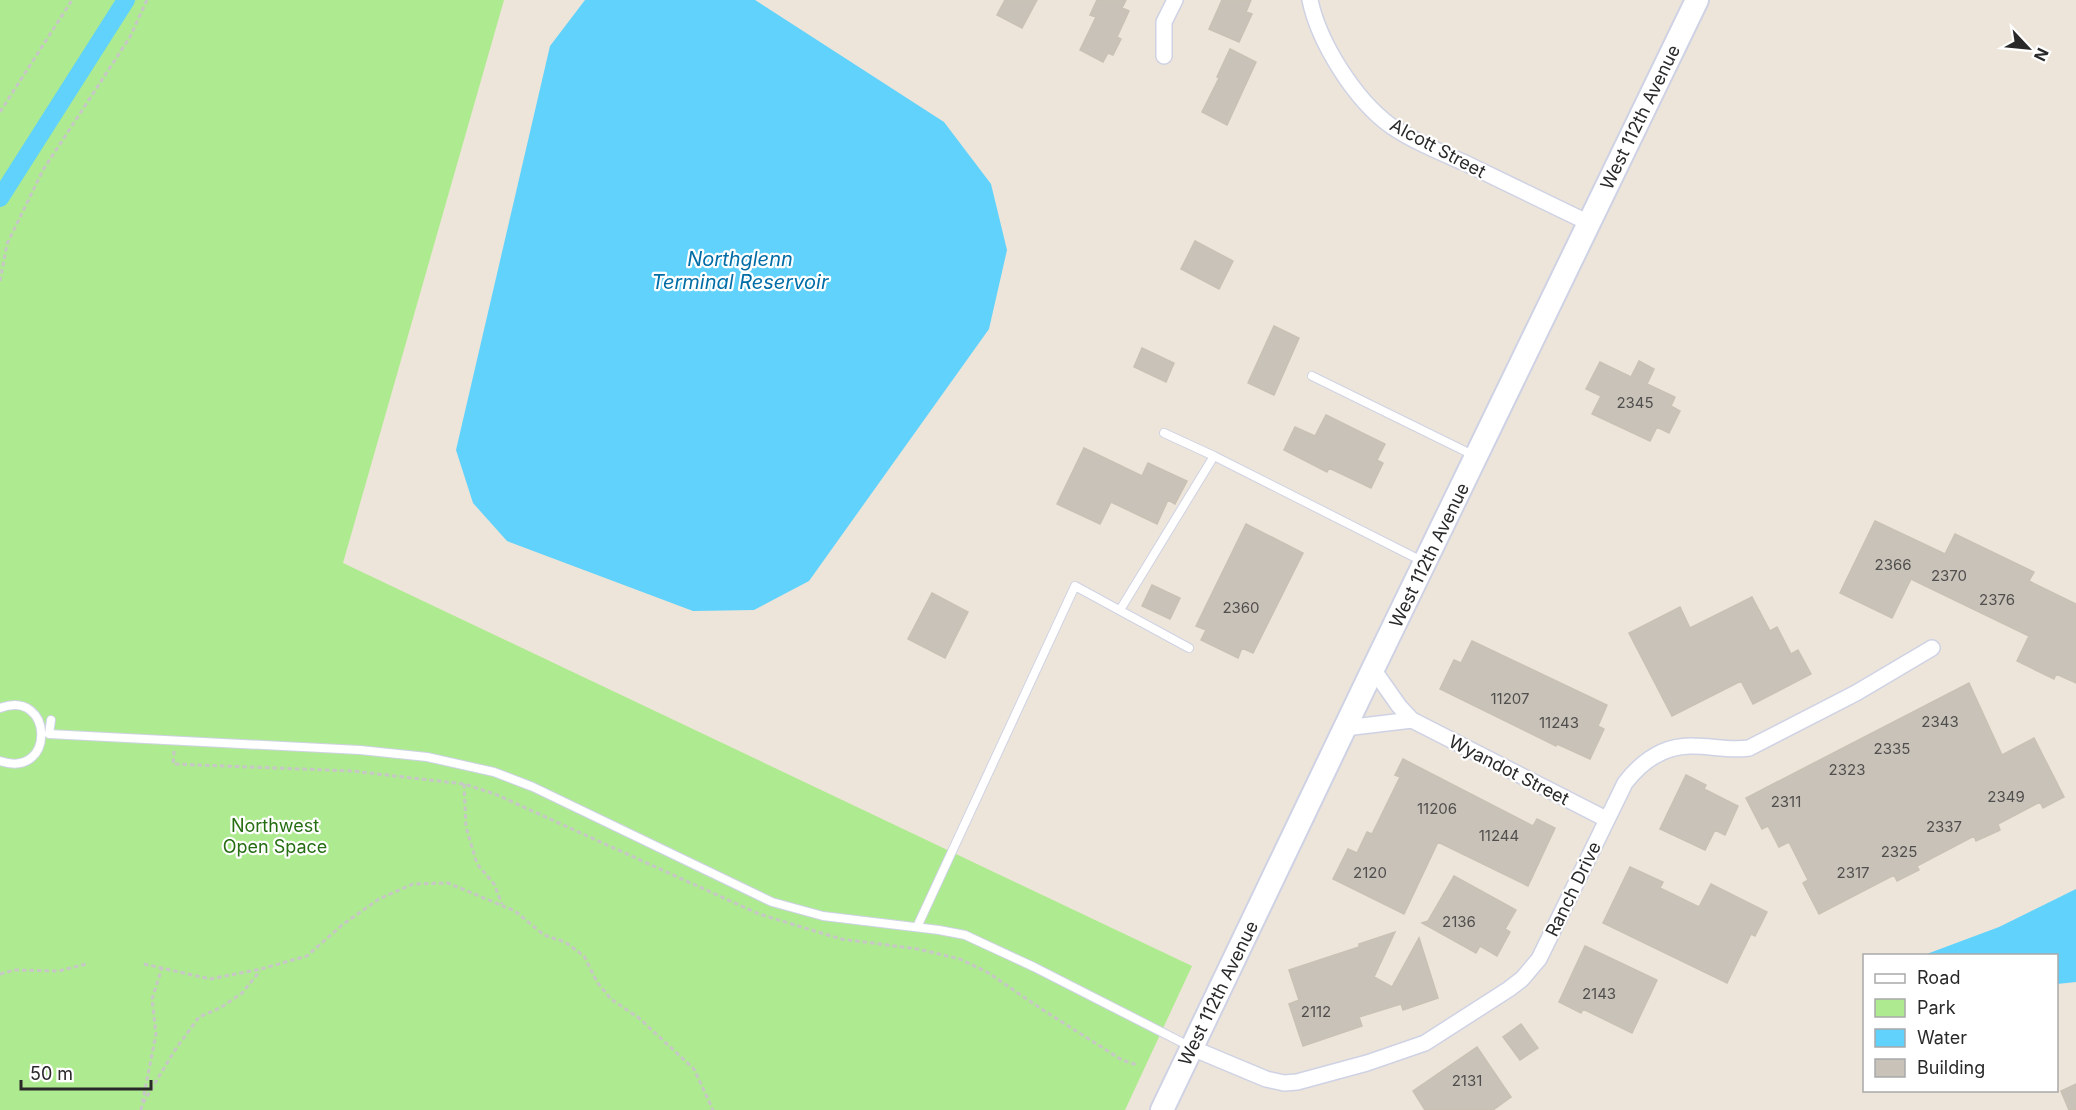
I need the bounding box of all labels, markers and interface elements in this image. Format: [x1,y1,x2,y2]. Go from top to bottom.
north arrow [1998,18,2058,78]
street label: West 112th Avenue [1596,41,1684,193]
text: N [2030,45,2053,64]
street label: Alcott Street [1387,114,1489,182]
water label: Northglenn Terminal Reservoir [652,247,829,294]
house number: 2345 [1616,393,1654,412]
street label: West 112th Avenue [1385,479,1473,631]
house number: 2366 [1874,555,1912,574]
house number: 2370 [1931,566,1967,585]
house number: 2376 [1979,590,2015,609]
house number: 2360 [1222,598,1260,617]
house number: 11207 [1490,689,1530,708]
house number: 2343 [1921,712,1959,731]
house number: 11243 [1539,713,1579,732]
street label: Wyandot Street [1445,731,1573,809]
house number: 2335 [1874,739,1910,758]
house number: 2323 [1829,760,1865,779]
house number: 2349 [1987,787,2025,806]
house number: 2311 [1771,792,1801,811]
house number: 11206 [1417,799,1457,818]
park label: Northwest Open Space [223,815,327,857]
house number: 2337 [1926,817,1962,836]
house number: 11244 [1479,826,1519,845]
street label: Ranch Drive [1541,838,1605,940]
house number: 2325 [1881,842,1917,861]
house number: 2120 [1353,863,1387,882]
house number: 2317 [1836,863,1870,882]
house number: 2136 [1442,912,1476,931]
street label: West 112th Avenue [1174,917,1262,1069]
legend [1863,954,2058,1092]
text: Road [1917,967,1960,988]
house number: 2143 [1582,984,1616,1003]
text: Park [1917,997,1956,1018]
house number: 2112 [1301,1002,1331,1021]
text: Water [1917,1027,1967,1048]
scale bar [21,1053,152,1091]
text: Building [1917,1057,1985,1078]
text: 50 m [30,1063,73,1084]
house number: 2131 [1452,1071,1482,1090]

